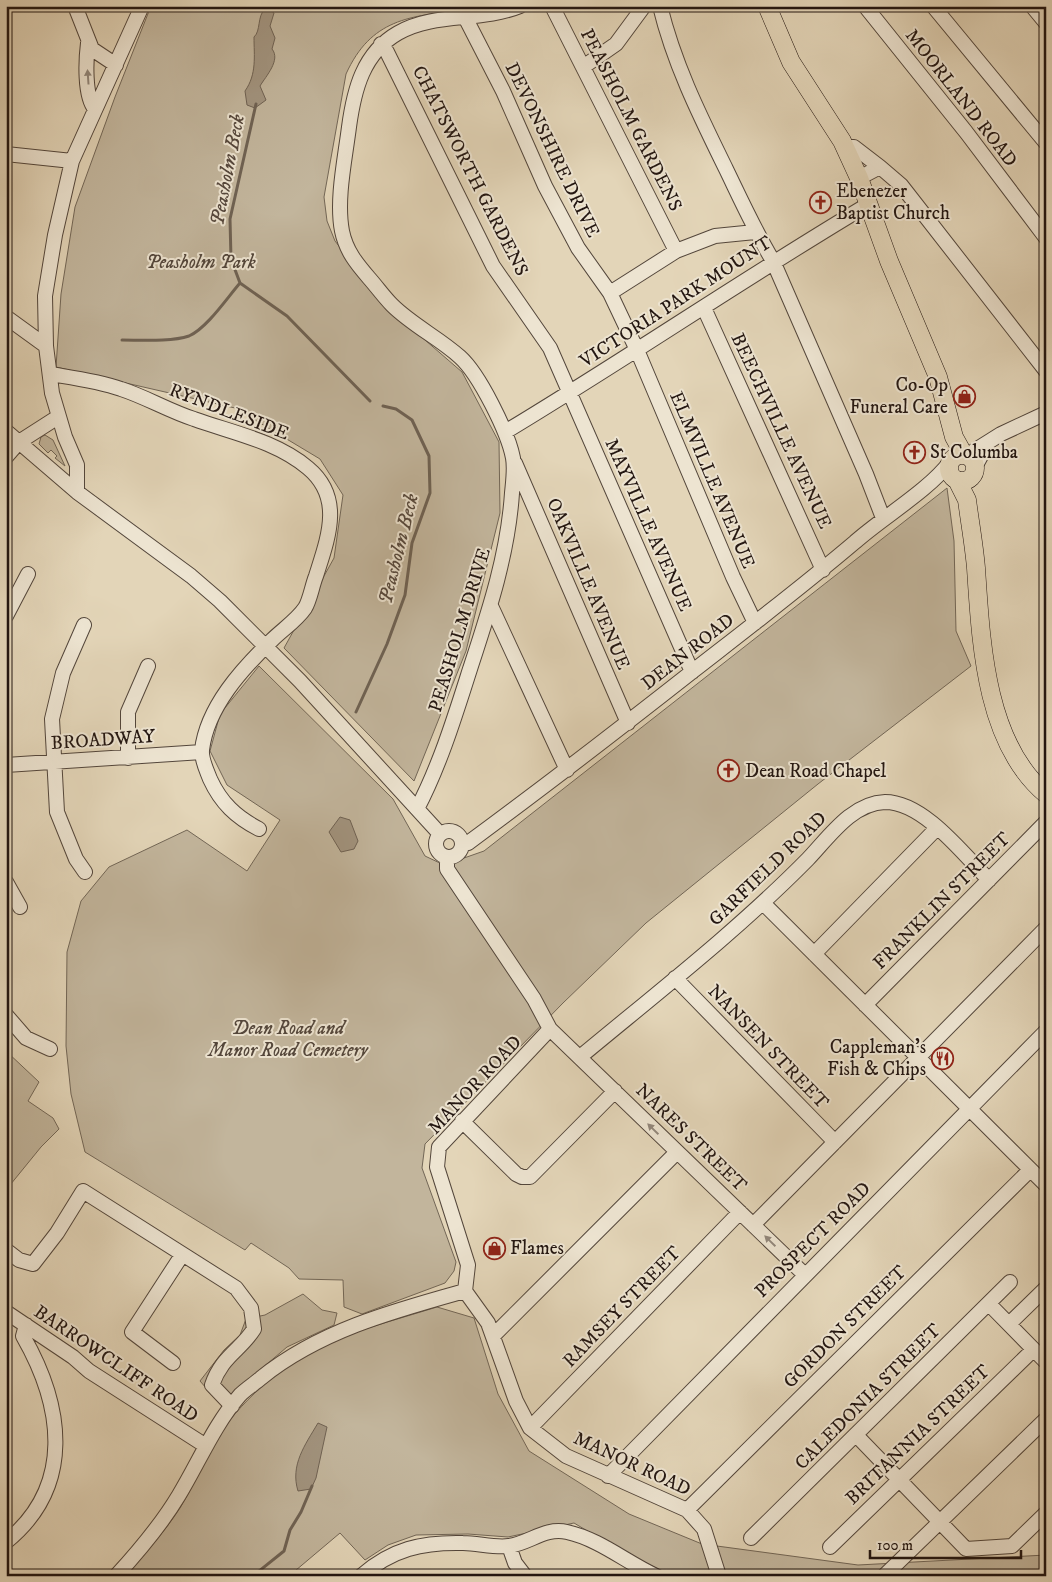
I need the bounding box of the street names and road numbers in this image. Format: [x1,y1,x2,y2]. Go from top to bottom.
street label: PEASHOLM GARDENS [575,25,687,215]
street label: MOORLAND ROAD [900,25,1022,171]
street label: DEVONSHIRE DRIVE [500,59,604,241]
street label: CHATSWORTH GARDENS [407,62,533,280]
street label: VICTORIA PARK MOUNT [575,231,777,373]
street label: BEECHVILLE AVENUE [726,330,836,532]
street label: RYNDLESIDE [166,379,292,445]
street label: ELMVILLE AVENUE [664,388,760,572]
street label: MAYVILLE AVENUE [600,435,696,615]
street label: OAKVILLE AVENUE [541,495,635,673]
street label: PEASHOLM DRIVE [424,545,496,715]
street label: DEAN ROAD [637,609,739,695]
street label: BROADWAY [50,725,157,755]
street label: GARFIELD ROAD [704,807,832,931]
street label: FRANKLIN STREET [869,827,1016,974]
street label: NANSEN STREET [703,980,834,1114]
street label: MANOR ROAD [423,1031,527,1139]
street label: NARES STREET [631,1079,752,1197]
street label: PROSPECT ROAD [750,1177,876,1303]
street label: RAMSEY STREET [558,1241,686,1372]
street label: GORDON STREET [779,1260,912,1393]
street label: BARROWCLIFF ROAD [29,1300,203,1428]
street label: CALEDONIA STREET [790,1319,946,1475]
street label: BRITANNIA STREET [841,1360,995,1510]
street label: MANOR ROAD [570,1427,694,1501]

